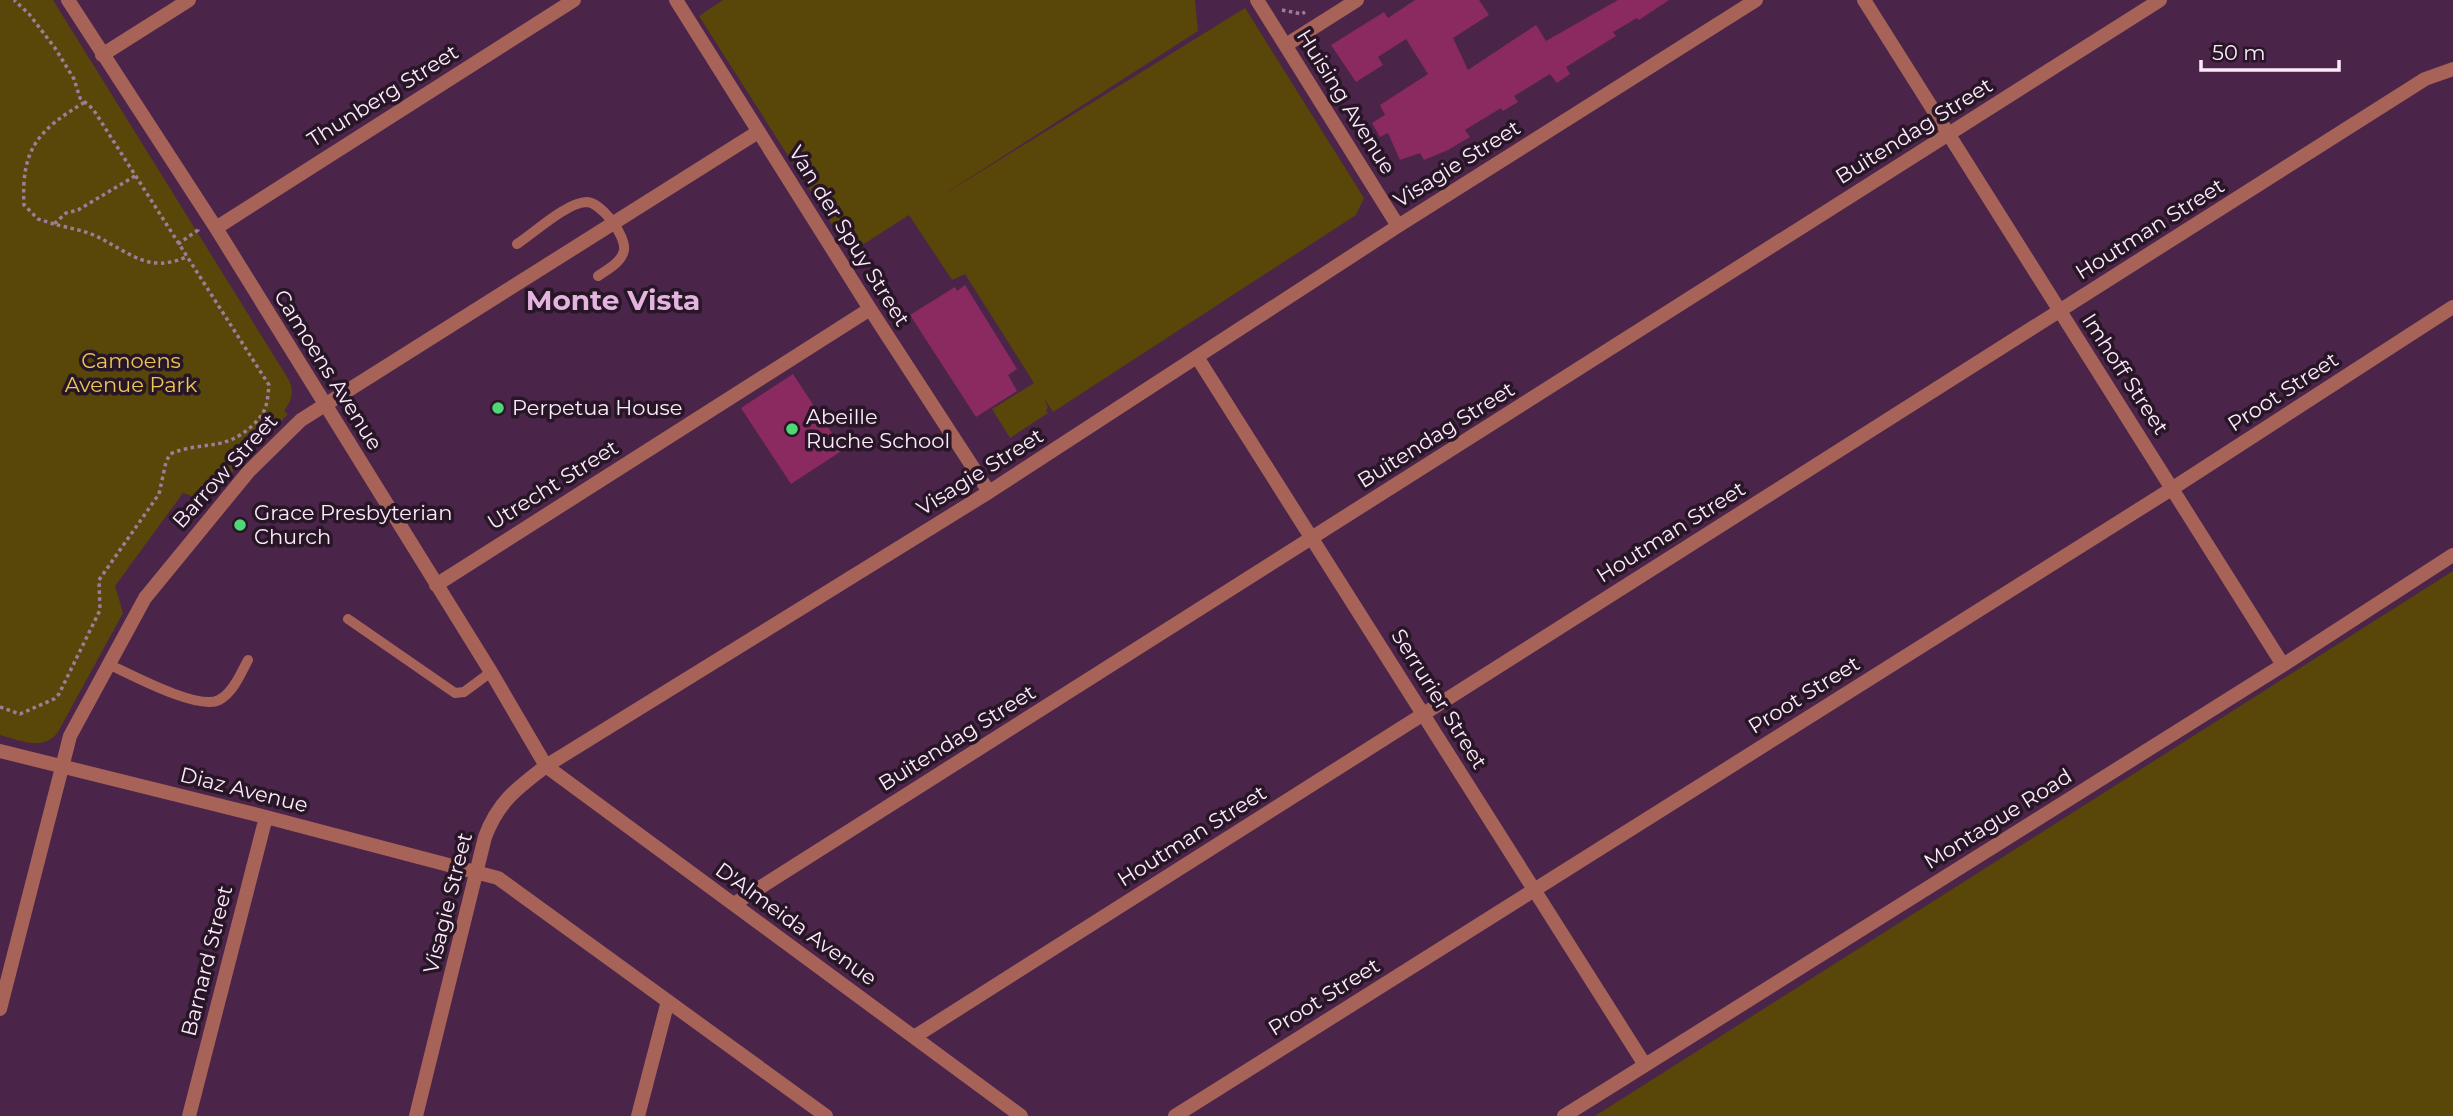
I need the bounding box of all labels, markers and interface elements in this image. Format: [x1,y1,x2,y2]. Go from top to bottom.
street label: Huising Avenue [1292,25,1401,179]
scale bar [2201,28,2339,72]
street label: Thunberg Street [303,39,463,152]
text: 50 m [2212,40,2266,65]
street label: Buitendag Street [1831,72,1997,189]
street label: Visagie Street [1389,115,1525,212]
street label: Van der Spuy Street [784,141,915,331]
street label: Houtman Street [2071,173,2229,284]
district label: Monte Vista [526,283,700,317]
street label: Camoens Avenue [269,285,388,455]
street label: Imhoff Street [2077,309,2174,439]
street label: Proot Street [2223,347,2343,437]
park label: Camoens Avenue Park [65,348,198,397]
street label: Buitendag Street [1353,376,1519,493]
place label: Perpetua House [512,395,683,420]
marker: Perpetua House [490,400,506,416]
place label: Abeille Ruche School [806,404,950,453]
street label: Barrow Street [167,408,282,533]
marker: Abeille Ruche School [784,421,800,437]
street label: Visagie Street [912,423,1048,520]
street label: Utrecht Street [483,434,623,535]
street label: Houtman Street [1592,476,1750,587]
place label: Grace Presbyterian Church [254,500,452,549]
marker: Grace Presbyterian Church [232,517,248,533]
street label: Serrurier Street [1386,624,1493,773]
street label: Proot Street [1743,650,1864,739]
street label: Buitendag Street [874,679,1040,796]
street label: Diaz Avenue [178,762,311,817]
street label: Montague Road [1919,763,2076,874]
street label: Houtman Street [1113,780,1271,891]
street label: Visagie Street [418,830,477,976]
street label: D'Almeida Avenue [711,857,882,990]
street label: Barnard Street [176,883,237,1039]
street label: Proot Street [1263,952,1384,1041]

